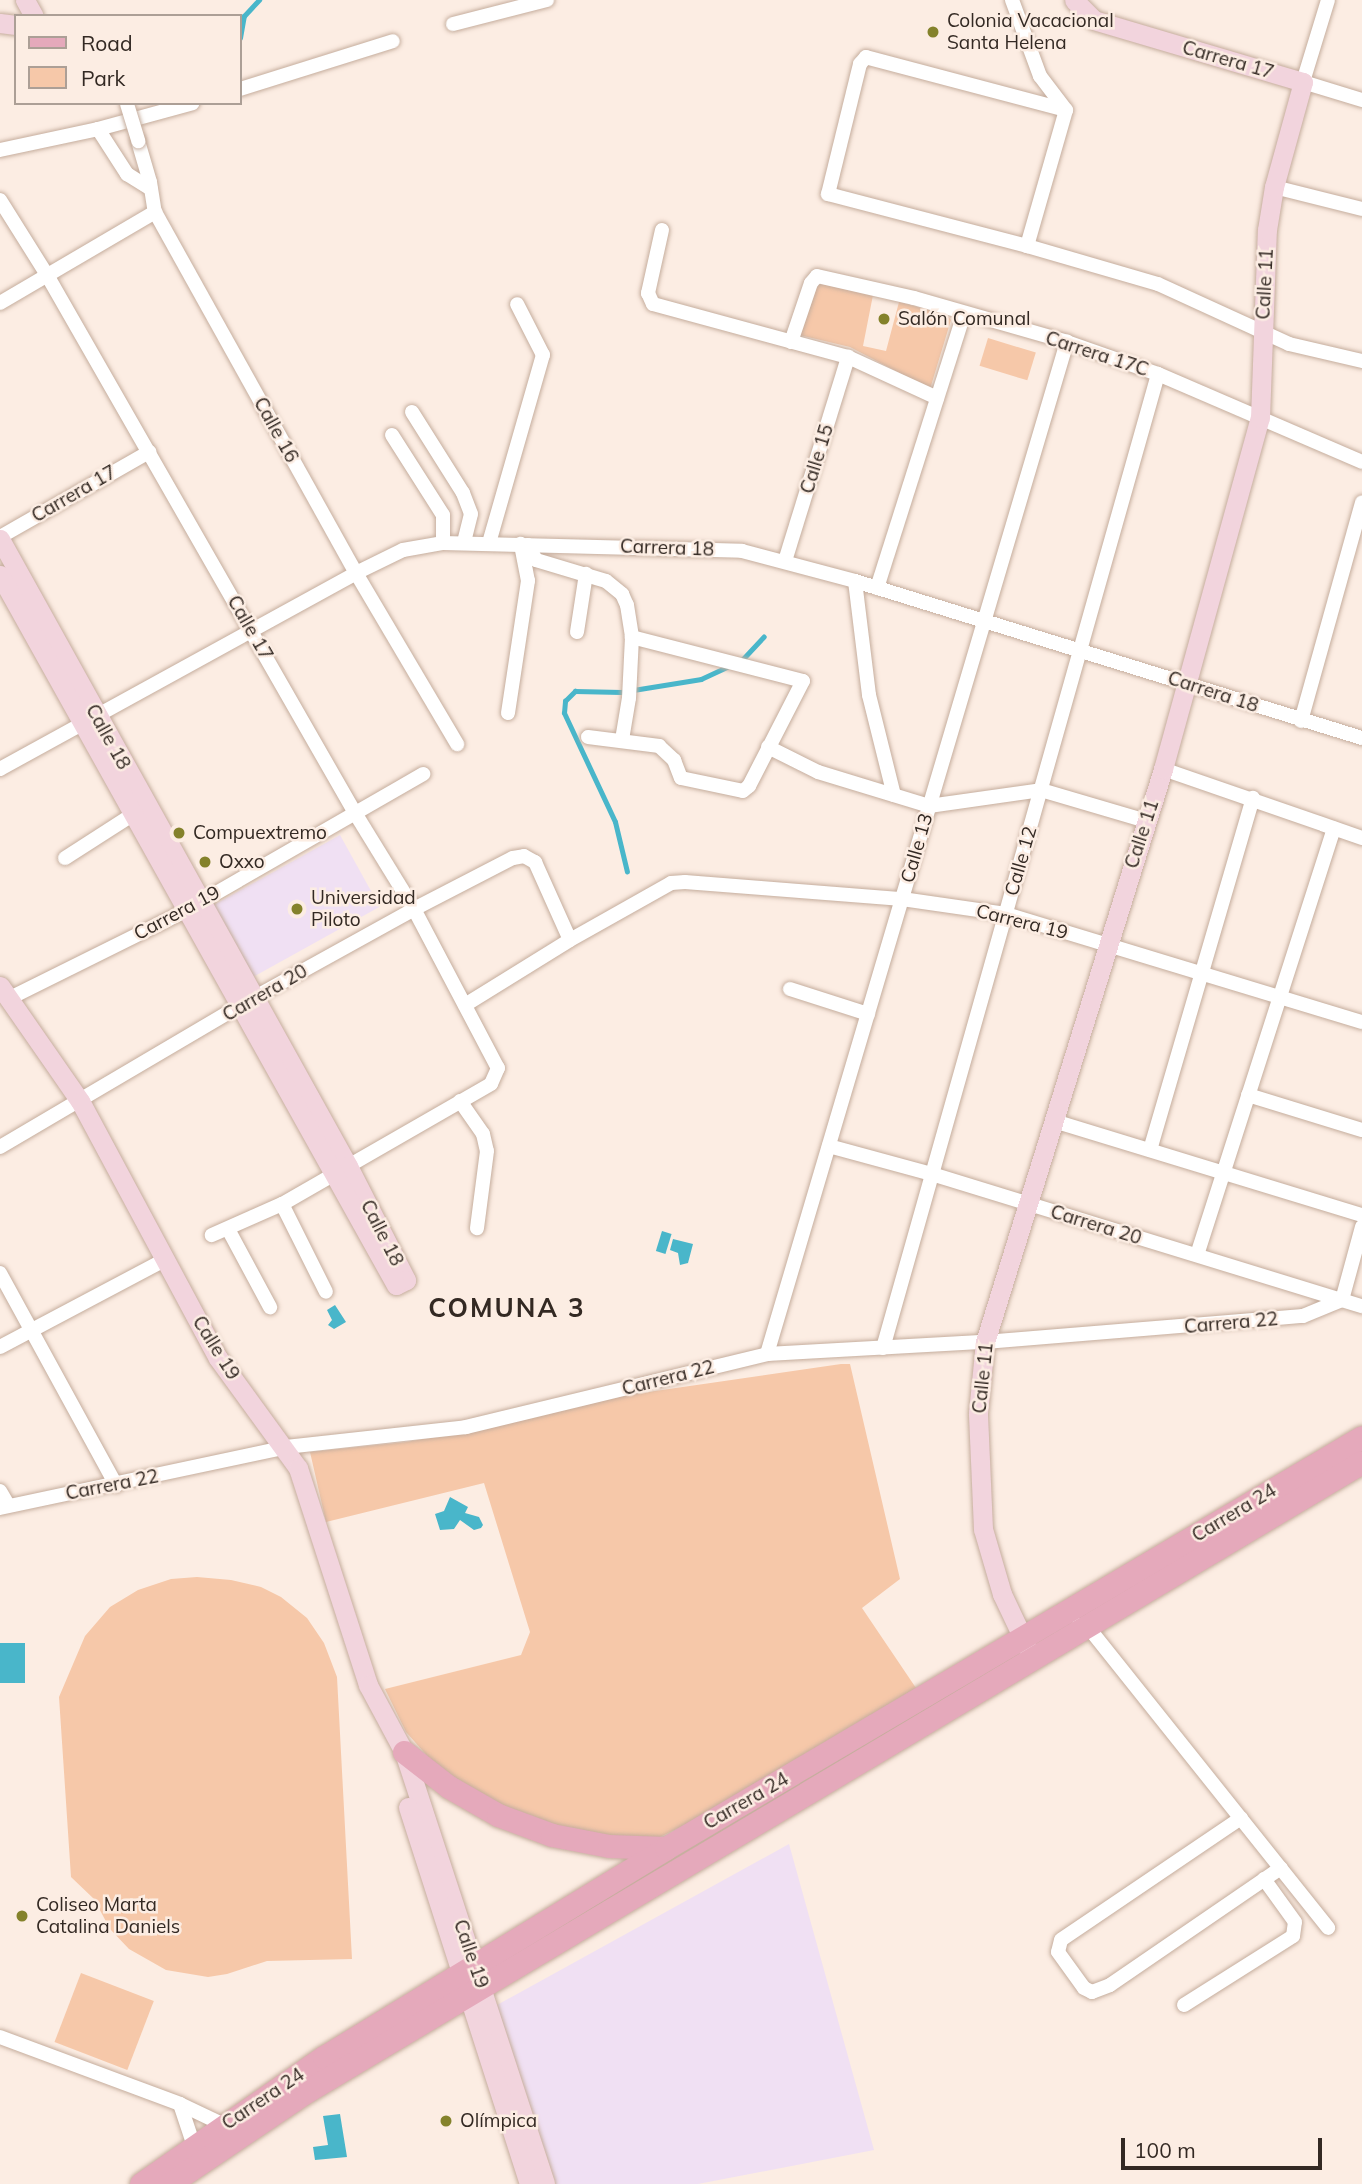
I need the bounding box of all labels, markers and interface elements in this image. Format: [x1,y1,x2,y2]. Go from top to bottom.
place label: Colonia Vacacional Santa Helena [947,10,1114,54]
legend [14,14,242,105]
marker: Colonia Vacacional Santa Helena [925,24,941,40]
text: Road [81,30,132,56]
street label: Carrera 17 [1180,36,1276,84]
text: Park [81,65,125,91]
street label: Calle 11 [1252,248,1278,320]
place label: Salón Comunal [898,308,1031,330]
marker: Salón Comunal [876,311,892,327]
street label: Carrera 17C [1043,327,1151,381]
street label: Calle 16 [249,393,303,467]
street label: Calle 15 [796,422,838,496]
street label: Carrera 17 [28,461,120,527]
street label: Carrera 18 [620,535,714,561]
street label: Calle 17 [222,591,278,665]
street label: Carrera 18 [1165,667,1261,717]
street label: Calle 18 [81,700,135,774]
street label: Calle 11 [1120,797,1164,871]
street label: Calle 13 [896,811,938,885]
place label: Compuextremo [193,822,327,844]
street label: Calle 12 [1000,824,1042,898]
marker: Compuextremo [171,825,187,841]
place label: Oxxo [219,851,265,873]
marker: Oxxo [197,854,213,870]
street label: Carrera 19 [130,881,224,945]
place label: Universidad Piloto [311,887,416,931]
street label: Carrera 19 [974,900,1070,944]
marker: Universidad Piloto [289,901,305,917]
street label: Carrera 20 [219,960,311,1026]
street label: Calle 18 [356,1196,408,1270]
street label: Carrera 20 [1048,1200,1144,1250]
district label: COMUNA 3 [429,1292,585,1324]
street label: Carrera 22 [1183,1308,1279,1338]
street label: Calle 19 [187,1312,245,1384]
street label: Calle 11 [968,1341,998,1415]
street label: Carrera 22 [620,1356,716,1400]
street label: Carrera 22 [64,1465,160,1505]
street label: Carrera 24 [1188,1479,1280,1547]
street label: Carrera 24 [700,1768,792,1834]
place label: Coliseo Marta Catalina Daniels [36,1894,180,1938]
marker: Coliseo Marta Catalina Daniels [14,1908,30,1924]
street label: Calle 19 [449,1917,493,1991]
street label: Carrera 24 [218,2063,308,2135]
place label: Olímpica [460,2110,537,2132]
marker: Olímpica [438,2113,454,2129]
scale bar [1124,2124,1325,2168]
text: 100 m [1134,2137,1196,2163]

